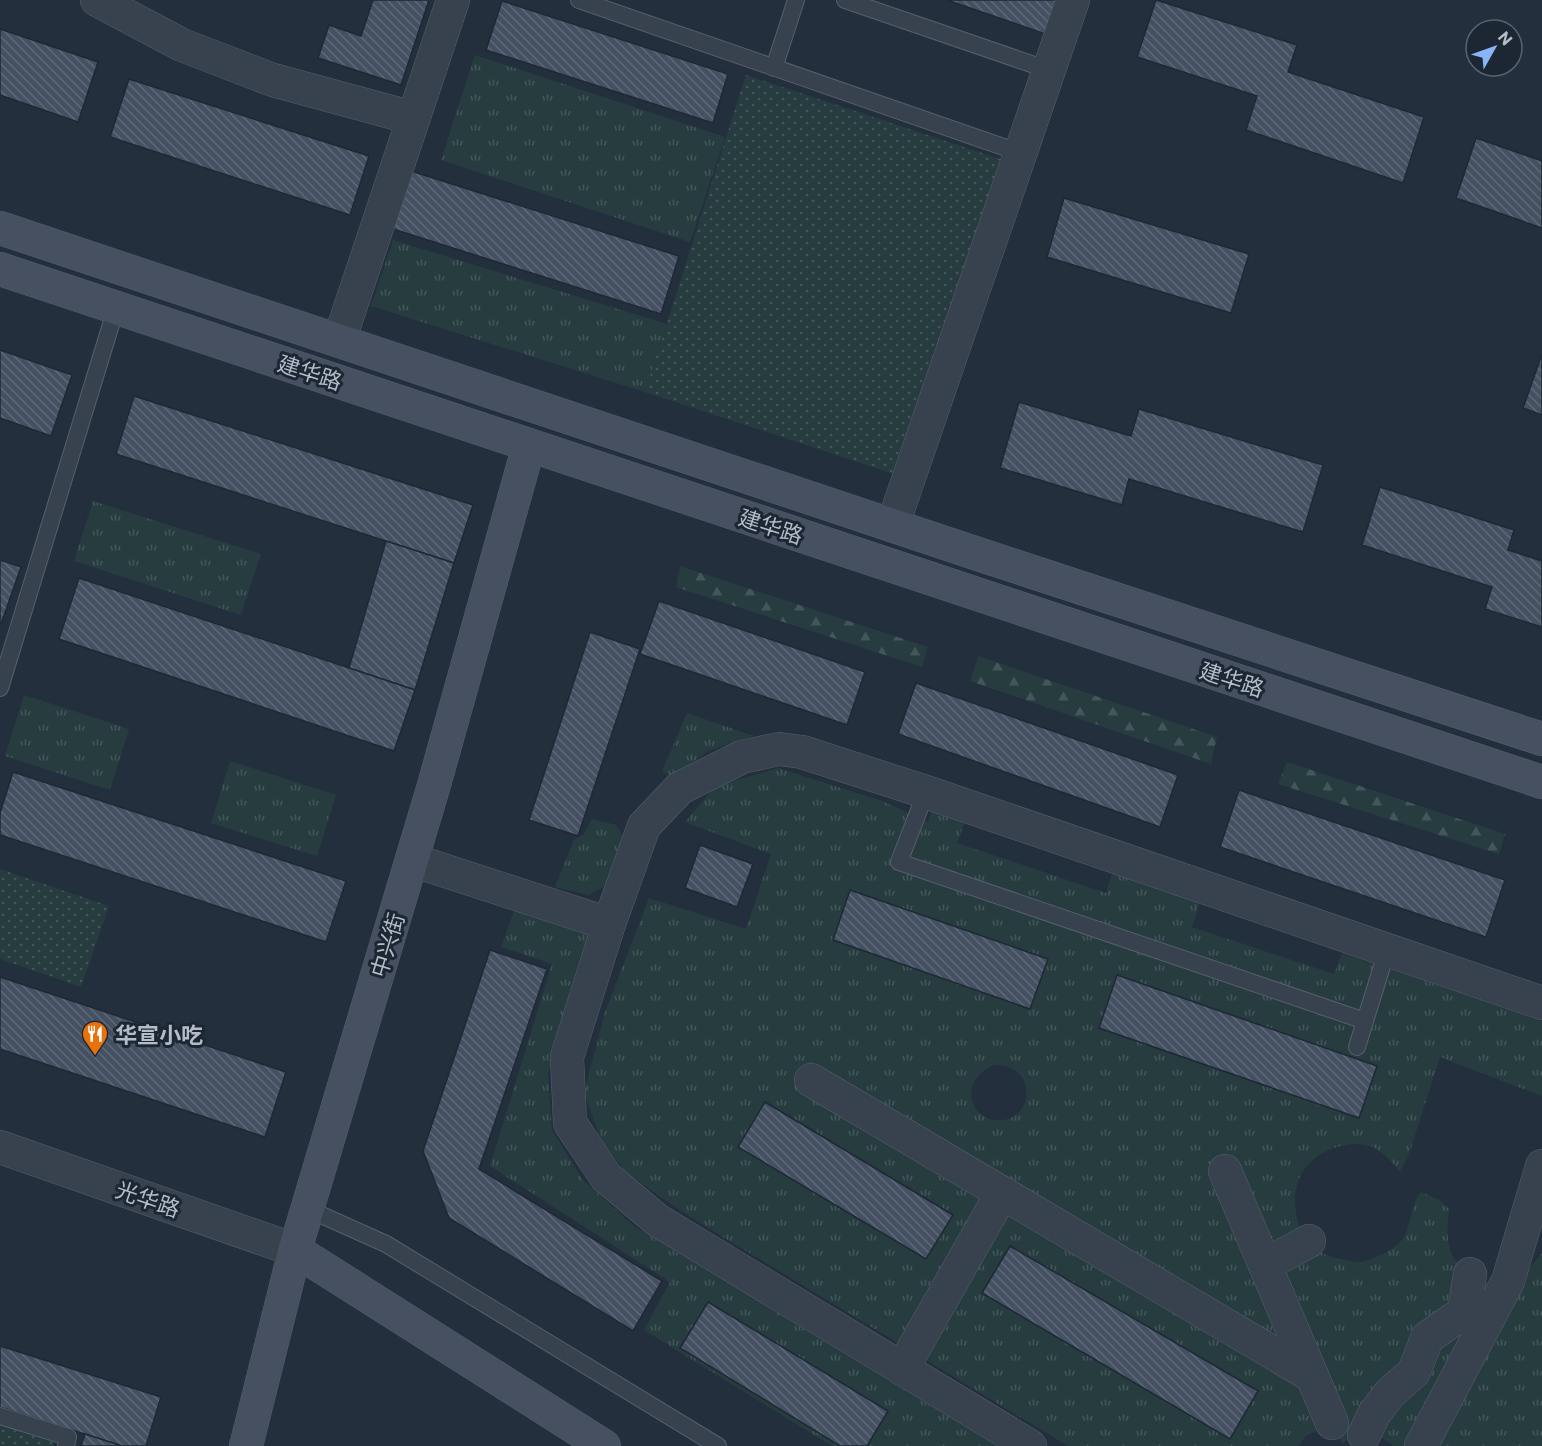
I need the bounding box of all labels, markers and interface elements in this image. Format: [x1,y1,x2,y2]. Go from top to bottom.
north arrow [1464,18,1524,78]
text: N [1495,27,1517,49]
street label: 建华路 [274,349,346,395]
street label: 建华路 [735,503,807,549]
street label: 建华路 [1196,656,1268,702]
street label: 中兴街 [364,909,410,981]
restaurant icon: 华宣小吃 [80,1019,110,1057]
place label: 华宣小吃 [115,1021,203,1048]
street label: 光华路 [112,1175,184,1223]

